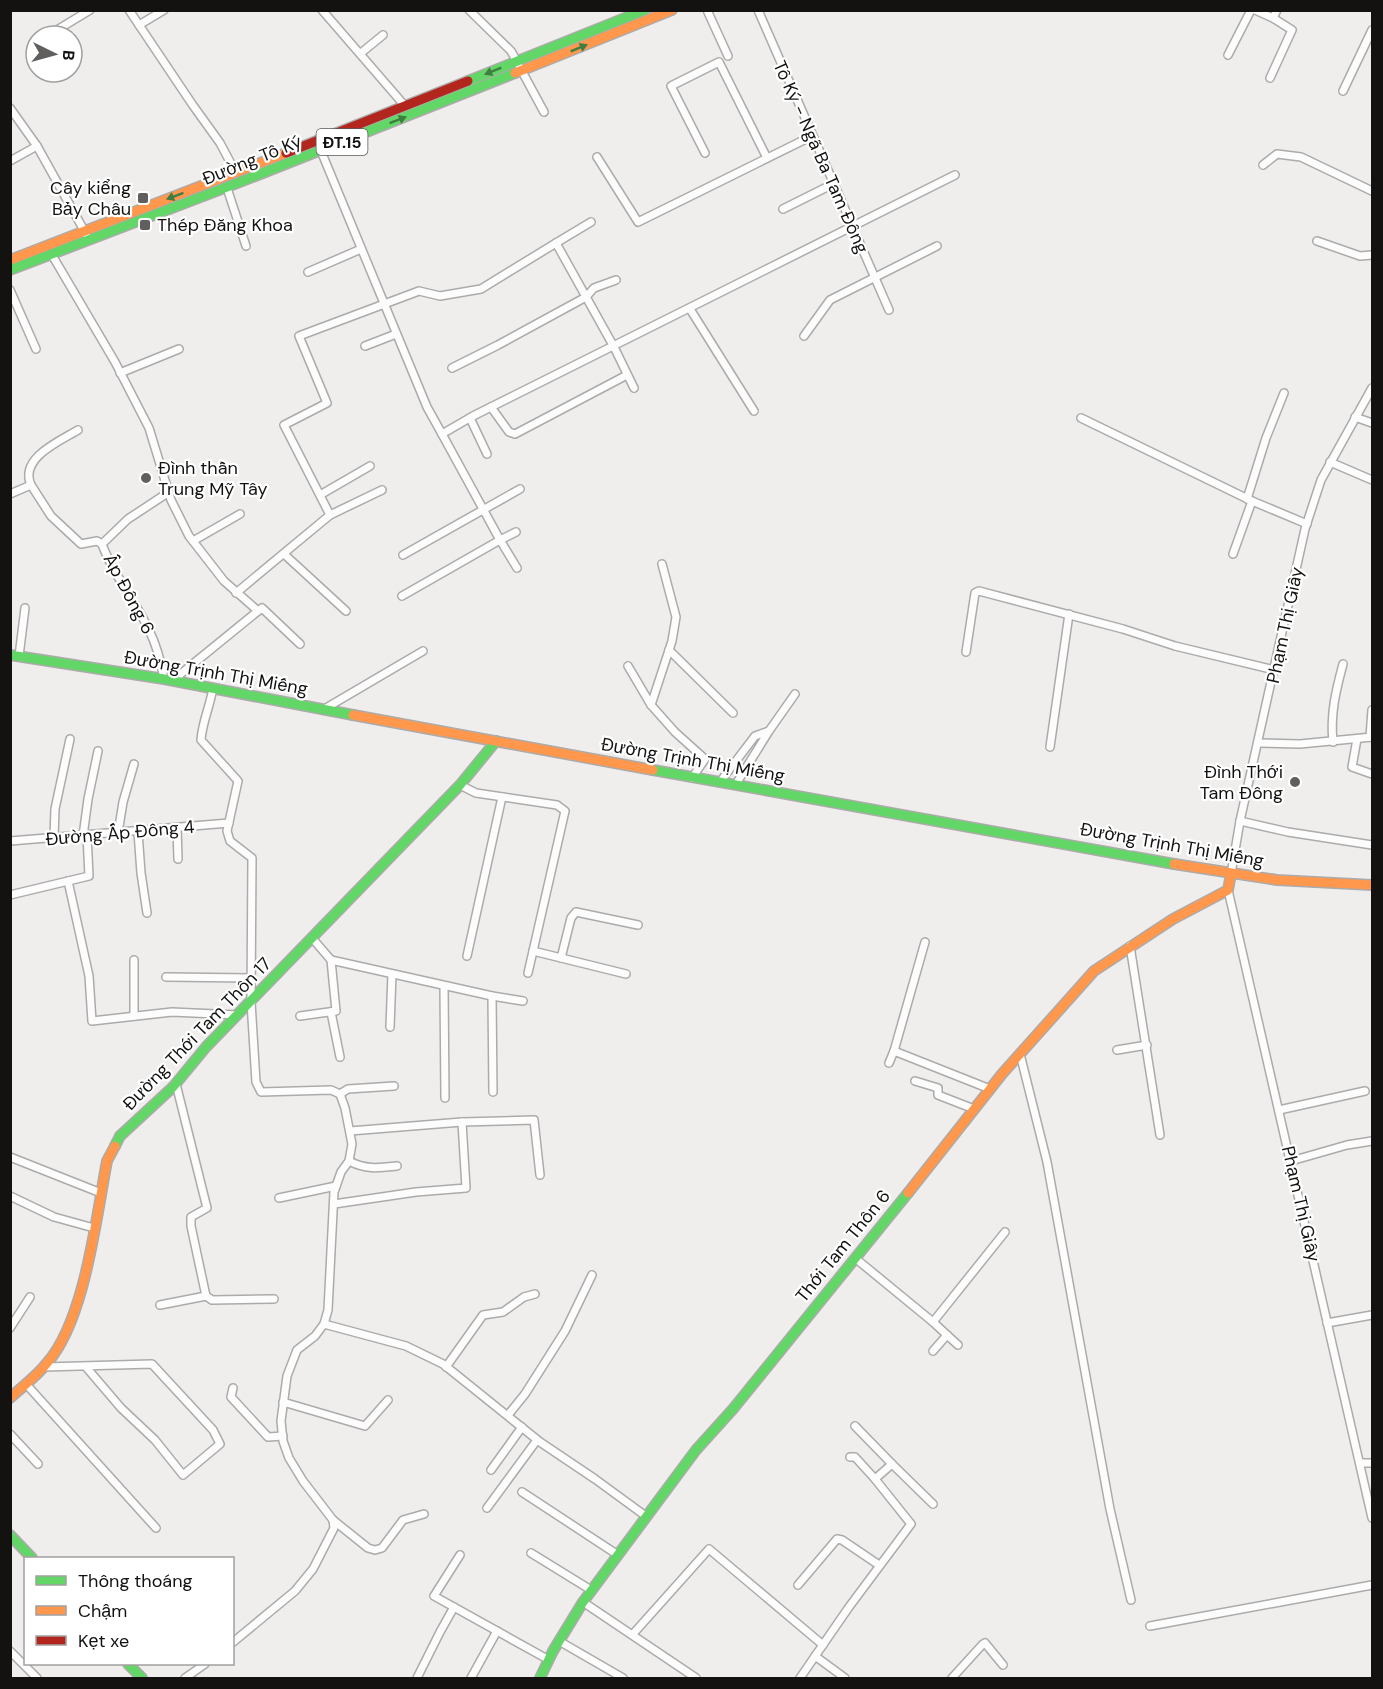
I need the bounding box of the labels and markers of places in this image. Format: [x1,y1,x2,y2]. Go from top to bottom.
place label: Cây kiểng Bảy Châu [50,176,131,221]
marker: Cây kiểng Bảy Châu [136,191,150,205]
place label: Thép Đăng Khoa [157,213,293,237]
marker: Thép Đăng Khoa [138,218,152,232]
place label: Đình thần Trung Mỹ Tây [158,456,267,501]
marker: Đình thần Trung Mỹ Tây [139,471,153,485]
place label: Đình Thới Tam Đông [1200,760,1283,805]
marker: Đình Thới Tam Đông [1288,775,1302,789]

